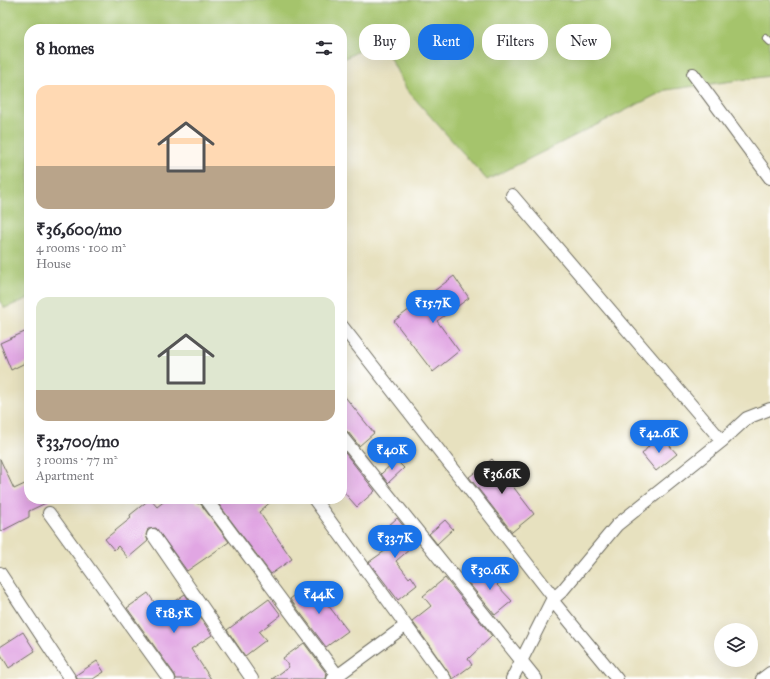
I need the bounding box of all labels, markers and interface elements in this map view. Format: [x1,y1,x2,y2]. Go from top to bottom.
chip: Buy [359,24,410,60]
chip: Rent [418,24,474,60]
chip: Filters [482,24,548,60]
chip: New [556,24,611,60]
icon: filters [313,37,335,59]
text: 8 homes [36,38,94,59]
icon: home [150,111,222,183]
text: ₹36,600/mo [36,219,122,240]
text: 4 rooms · 100 m² [36,240,126,256]
text: House [36,256,71,272]
pin: ₹15.7K [400,290,466,324]
text: ₹15.7K [415,295,451,311]
icon: home [150,323,222,395]
pin: ₹42.6K [626,420,692,454]
text: ₹42.6K [639,425,679,441]
text: ₹33,700/mo [36,431,119,452]
pin: ₹40K [368,437,416,471]
text: ₹40K [376,442,408,458]
text: 3 rooms · 77 m² [36,452,118,468]
pin: ₹36.6K [469,461,535,495]
text: ₹36.6K [483,466,521,482]
text: Apartment [36,468,94,484]
pin: ₹33.7K [362,525,428,559]
text: ₹33.7K [377,530,413,546]
pin: ₹30.6K [457,557,523,591]
text: ₹30.6K [471,562,509,578]
pin: ₹44K [295,581,343,615]
text: ₹44K [303,586,335,602]
pin: ₹18.5K [141,600,207,634]
text: ₹18.5K [155,605,193,621]
map controls [714,623,758,667]
button: layers [714,623,758,667]

